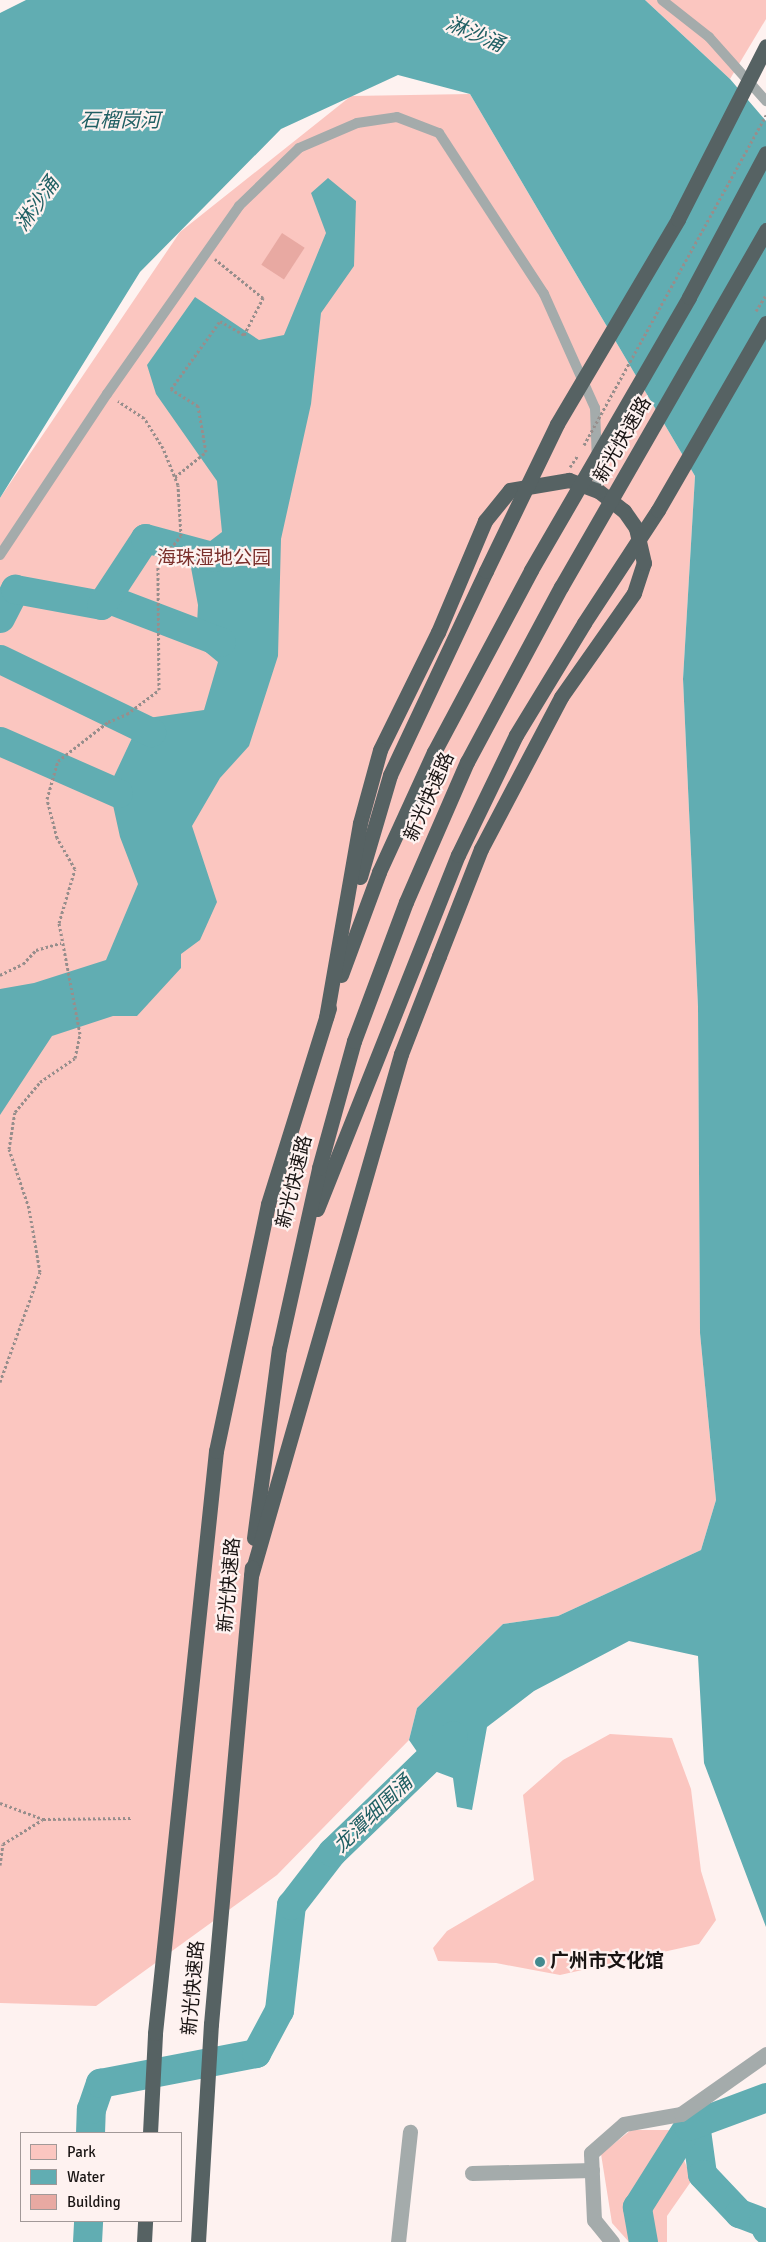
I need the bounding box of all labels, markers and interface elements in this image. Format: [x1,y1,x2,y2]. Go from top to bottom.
water label: 淋沙涌 [443,11,507,57]
water label: 石榴岗河 [80,108,160,132]
water label: 淋沙涌 [10,173,64,235]
street label: 新光快速路 [589,393,657,487]
park label: 海珠湿地公园 [157,548,271,570]
street label: 新光快速路 [400,749,460,845]
street label: 新光快速路 [272,1133,318,1231]
street label: 新光快速路 [215,1537,245,1633]
water label: 龙潭细围涌 [329,1771,417,1857]
street label: 新光快速路 [179,1940,209,2036]
place label: 广州市文化馆 [550,1951,664,1973]
marker: 广州市文化馆 [534,1956,546,1968]
legend [20,2132,182,2222]
text: Park [67,2143,96,2161]
text: Water [67,2168,105,2186]
text: Building [67,2193,121,2211]

